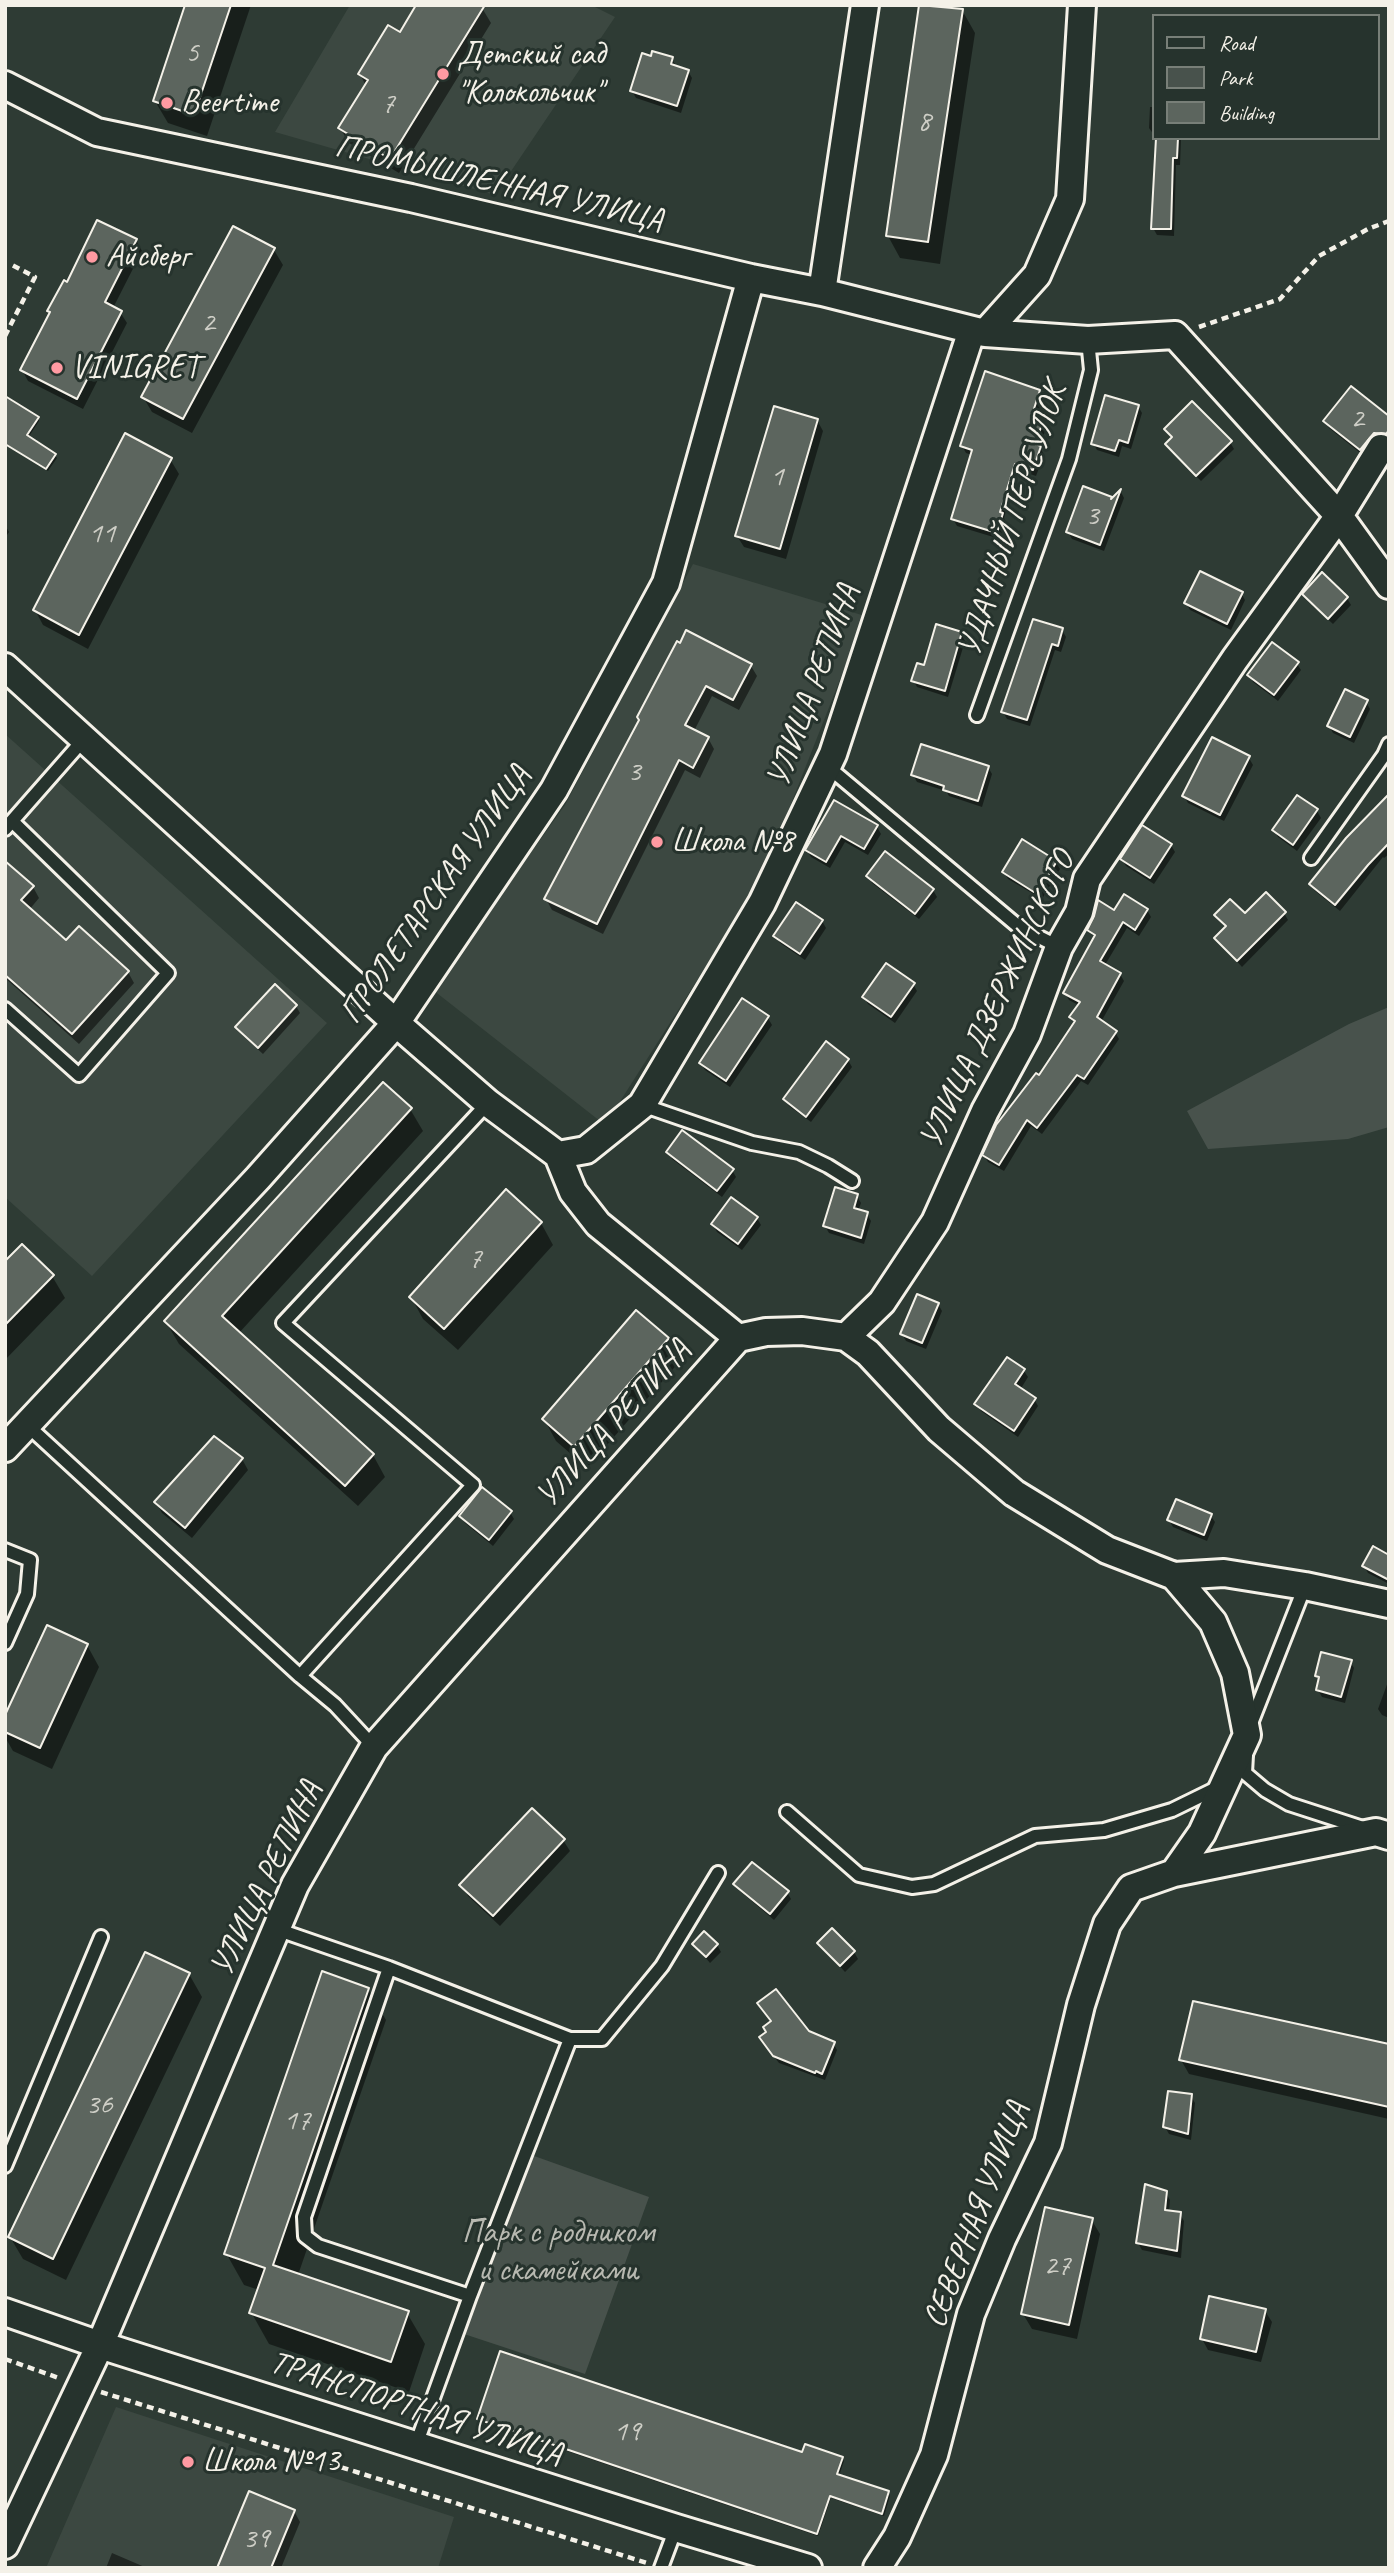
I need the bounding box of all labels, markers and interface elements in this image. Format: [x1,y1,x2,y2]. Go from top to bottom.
legend [1152,14,1380,140]
text: Road [1219,30,1254,56]
house number: 5 [185,35,199,71]
place label: Детский сад "Колокольчик" [457,35,605,113]
text: Park [1219,65,1252,91]
marker: Детский сад "Колокольчик" [435,66,451,82]
place label: Beertime [181,83,278,123]
house number: 7 [381,86,395,122]
marker: Beertime [159,95,175,111]
text: Building [1219,100,1274,126]
house number: 8 [917,104,931,140]
street label: ПРОМЫШЛЕННАЯ УЛИЦА [331,127,667,241]
place label: Айсберг [106,237,189,277]
marker: Айсберг [84,249,100,265]
house number: 2 [201,305,215,341]
place label: VINIGRET [71,348,199,388]
marker: VINIGRET [49,360,65,376]
street label: УДАЧНЫЙ ПЕРЕУЛОК [950,379,1076,661]
house number: 2 [1350,401,1364,437]
house number: 1 [770,459,784,495]
house number: 3 [1085,498,1099,534]
house number: 11 [89,516,115,552]
street label: УЛИЦА РЕПИНА [759,580,869,792]
house number: 3 [627,754,641,790]
street label: ПРОЛЕТАРСКАЯ УЛИЦА [332,758,540,1032]
place label: Школа №8 [671,822,794,862]
marker: Школа №8 [649,834,665,850]
street label: УЛИЦА ДЗЕРЖИНСКОГО [912,845,1084,1155]
house number: 7 [468,1241,482,1277]
street label: УЛИЦА РЕПИНА [528,1332,700,1516]
street label: УЛИЦА РЕПИНА [203,1775,331,1983]
house number: 36 [86,2087,112,2123]
street label: СЕВЕРНАЯ УЛИЦА [916,2096,1038,2334]
house number: 17 [284,2103,310,2139]
park label: Парк с родником и скамейками [462,2213,654,2291]
house number: 27 [1044,2248,1070,2284]
street label: ТРАНСПОРТНАЯ УЛИЦА [265,2343,567,2475]
house number: 19 [614,2414,640,2450]
place label: Школа №13 [202,2442,340,2482]
marker: Школа №13 [180,2454,196,2470]
house number: 39 [243,2521,269,2557]

